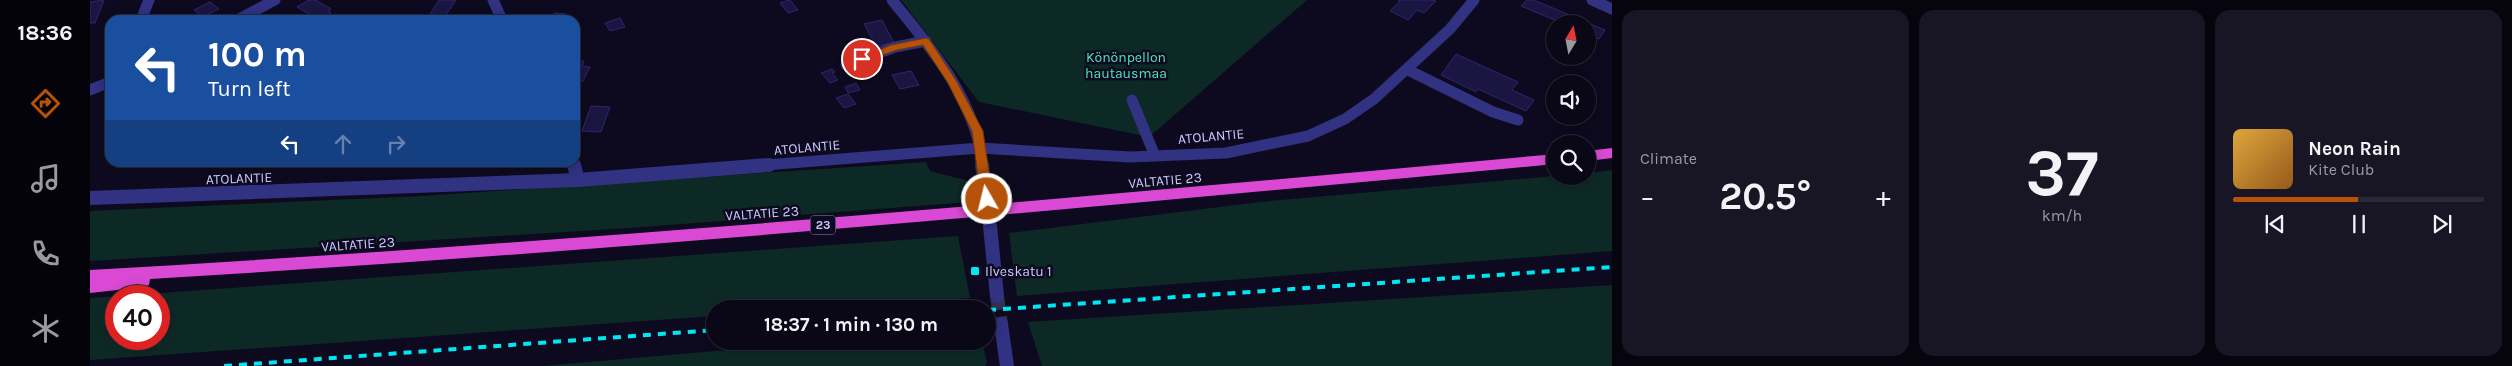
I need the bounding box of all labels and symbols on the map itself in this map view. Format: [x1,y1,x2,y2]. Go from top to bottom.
north arrow [1546,15,1596,65]
pin [841,38,883,80]
park label: Könönpellon hautausmaa [1085,49,1167,82]
street label: ATOLANTIE [1177,125,1245,148]
street label: ATOLANTIE [773,136,841,159]
street label: ATOLANTIE [205,169,273,188]
street label: VALTATIE 23 [1128,169,1203,192]
position arrow [960,172,1012,224]
street label: VALTATIE 23 [725,202,799,225]
road number: 23 [810,216,836,234]
street label: VALTATIE 23 [321,233,395,256]
place label: Ilveskatu 1 [985,263,1052,280]
marker: Ilveskatu 1 [969,265,981,277]
speed limit sign: 40 [105,285,170,350]

